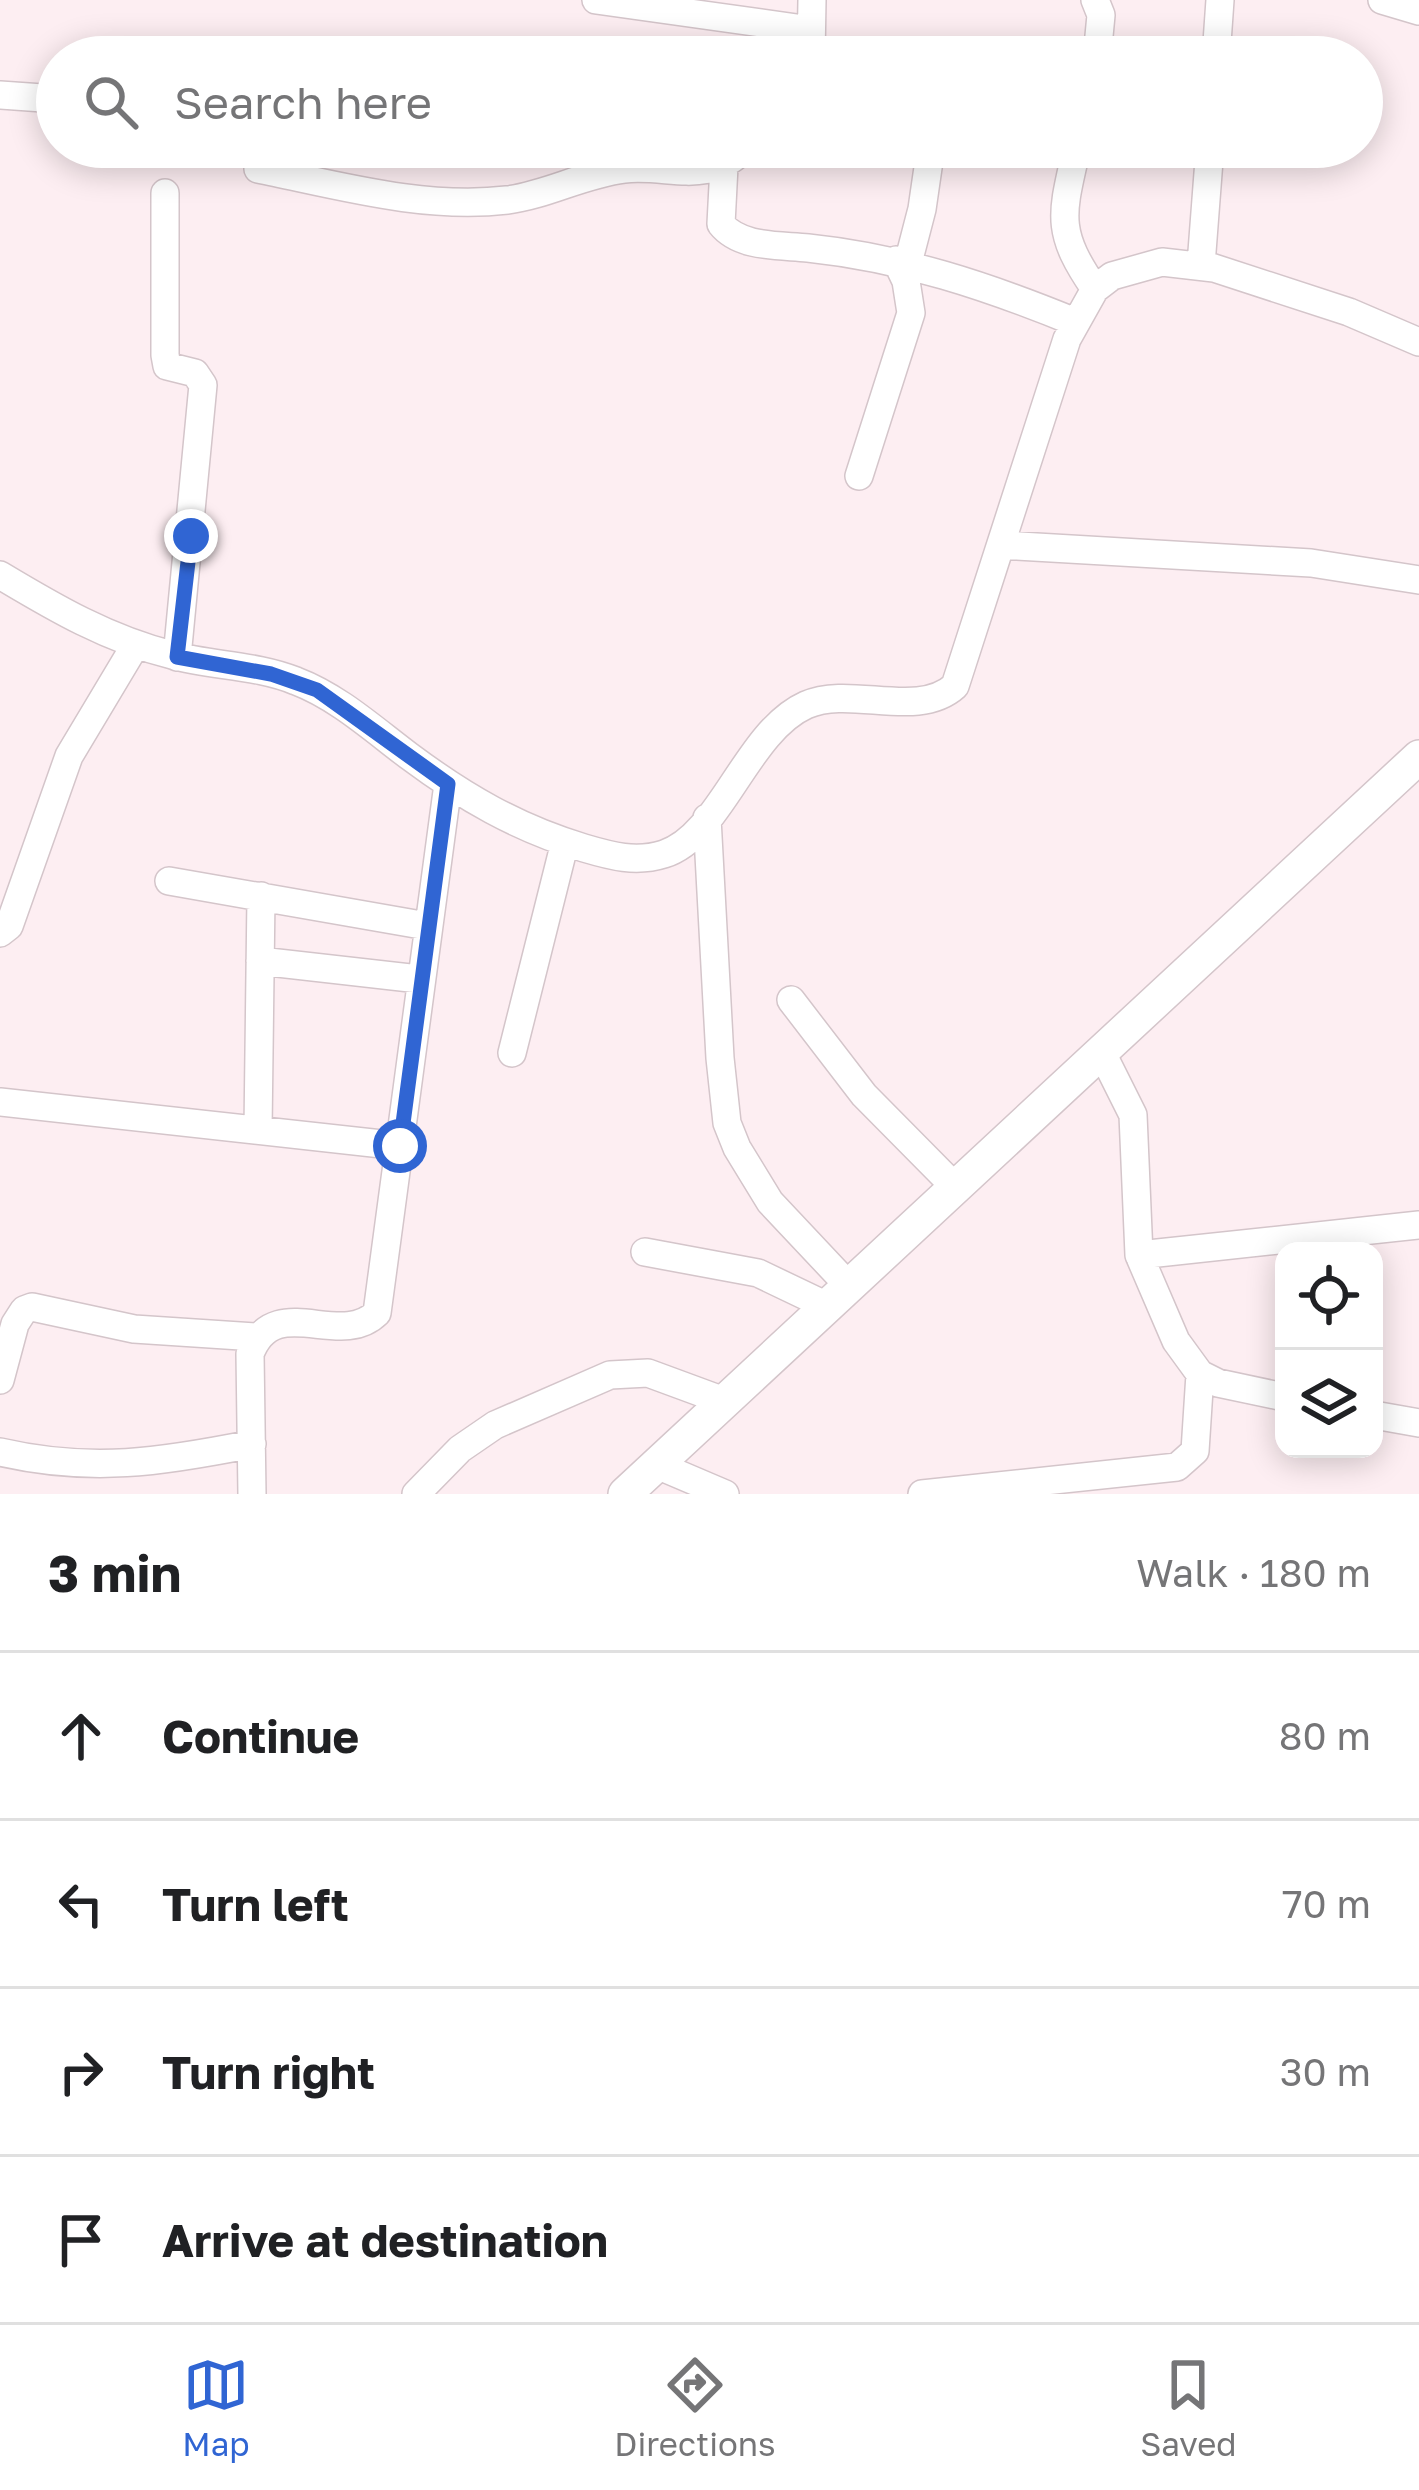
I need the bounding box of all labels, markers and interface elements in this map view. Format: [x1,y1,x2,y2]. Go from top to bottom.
search box [36,36,1383,168]
icon: search [78,69,144,135]
text: Search here [174,75,432,129]
route end [164,509,218,563]
route start [373,1119,427,1173]
map controls [1275,1242,1383,1458]
button: locate [1275,1242,1383,1350]
button: layers [1275,1350,1383,1458]
text: 3 min [48,1542,181,1603]
text: Walk · 180 m [1136,1549,1371,1596]
icon: ahead [48,1703,114,1769]
text: Continue [162,1709,359,1763]
text: 80 m [1279,1712,1371,1759]
icon: left [48,1871,114,1937]
text: Turn left [162,1877,349,1931]
text: 70 m [1282,1880,1371,1927]
icon: right [48,2039,114,2105]
text: Turn right [162,2045,375,2099]
text: 30 m [1280,2048,1371,2095]
icon: arrive [48,2207,114,2273]
text: Arrive at destination [162,2213,608,2267]
tab: Map [182,2352,250,2463]
tab: Directions [614,2352,776,2463]
tab: Saved [1140,2352,1237,2463]

